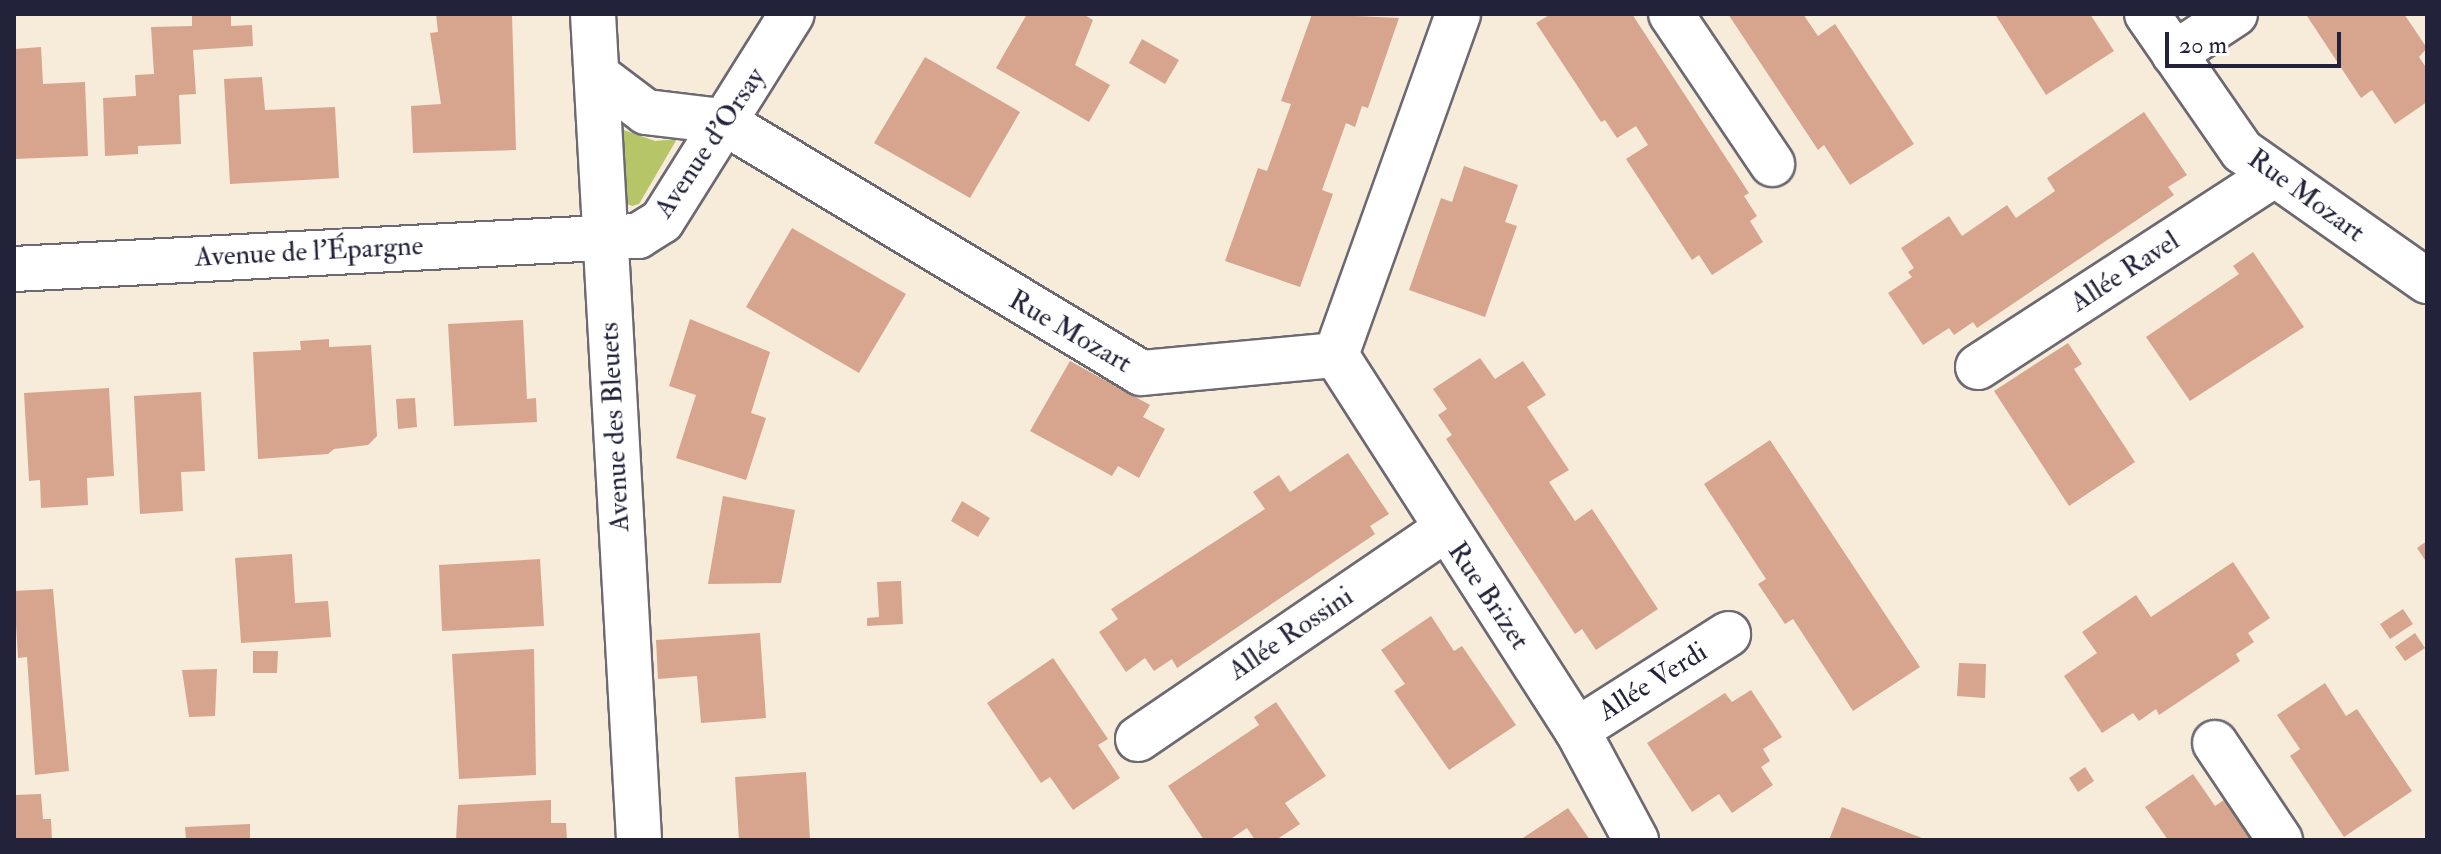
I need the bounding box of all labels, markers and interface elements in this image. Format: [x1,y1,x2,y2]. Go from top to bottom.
scale bar [2169,16,2345,66]
text: 20 m [2179,30,2227,61]
street label: Avenue d'Orsay [647,61,773,225]
street label: Rue Mozart [2241,142,2371,250]
street label: Allée Ravel [2064,224,2186,320]
street label: Avenue de l'Épargne [194,229,424,275]
street label: Rue Mozart [1003,283,1137,381]
street label: Avenue des Bleuets [593,321,637,533]
street label: Rue Brizet [1440,536,1536,656]
street label: Allée Rossini [1222,580,1360,688]
street label: Allée Verdi [1592,635,1714,729]

